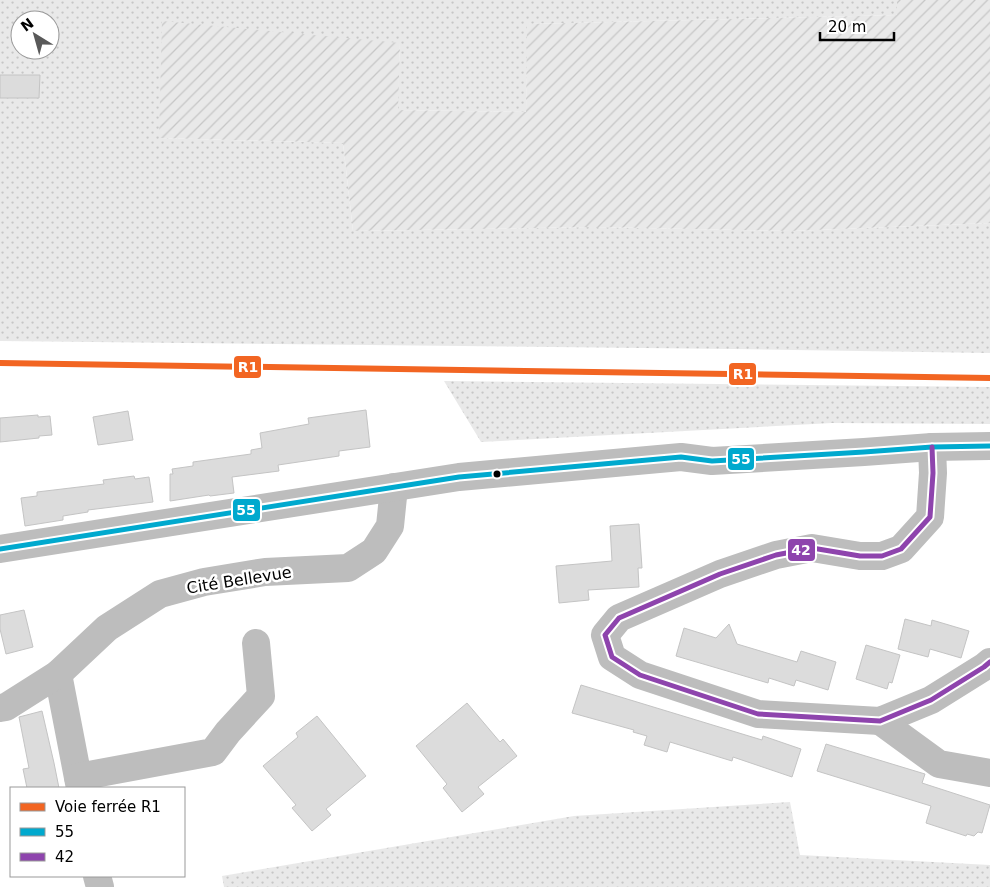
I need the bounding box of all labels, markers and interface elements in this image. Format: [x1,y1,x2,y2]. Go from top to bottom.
north arrow [10,10,60,60]
scale bar [820,10,894,42]
text: N [18,15,37,35]
text: 20 m [828,18,866,36]
line badge: R1 [233,355,262,379]
text: R1 [238,359,258,375]
line badge: R1 [728,362,757,386]
text: R1 [733,366,753,382]
line badge: 55 [727,447,755,471]
text: 55 [731,451,751,467]
unlabelled marker [492,469,502,479]
line badge: 55 [232,498,261,522]
text: 55 [236,502,256,518]
line badge: 42 [787,538,816,562]
text: 42 [791,542,811,558]
street label: Cité Bellevue [185,562,293,598]
legend [10,787,185,877]
text: Voie ferrée R1 [55,798,161,816]
text: 55 [55,823,74,841]
text: 42 [55,848,74,866]

